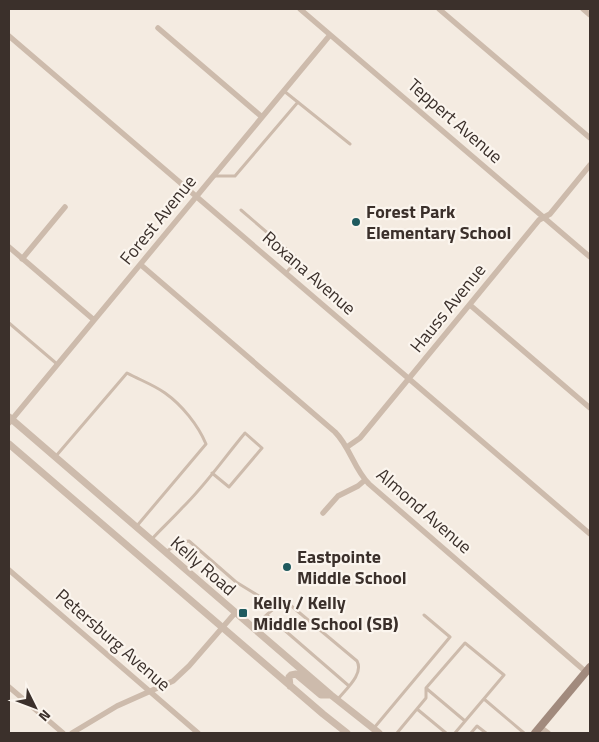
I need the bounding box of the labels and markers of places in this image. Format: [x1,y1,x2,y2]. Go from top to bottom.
place label: Forest Park Elementary School [366,198,511,246]
marker: Forest Park Elementary School [350,216,362,228]
place label: Eastpointe Middle School [297,543,407,591]
marker: Eastpointe Middle School [281,561,293,573]
place label: Kelly / Kelly Middle School (SB) [253,589,398,637]
marker: Kelly / Kelly Middle School (SB) [237,607,249,619]

